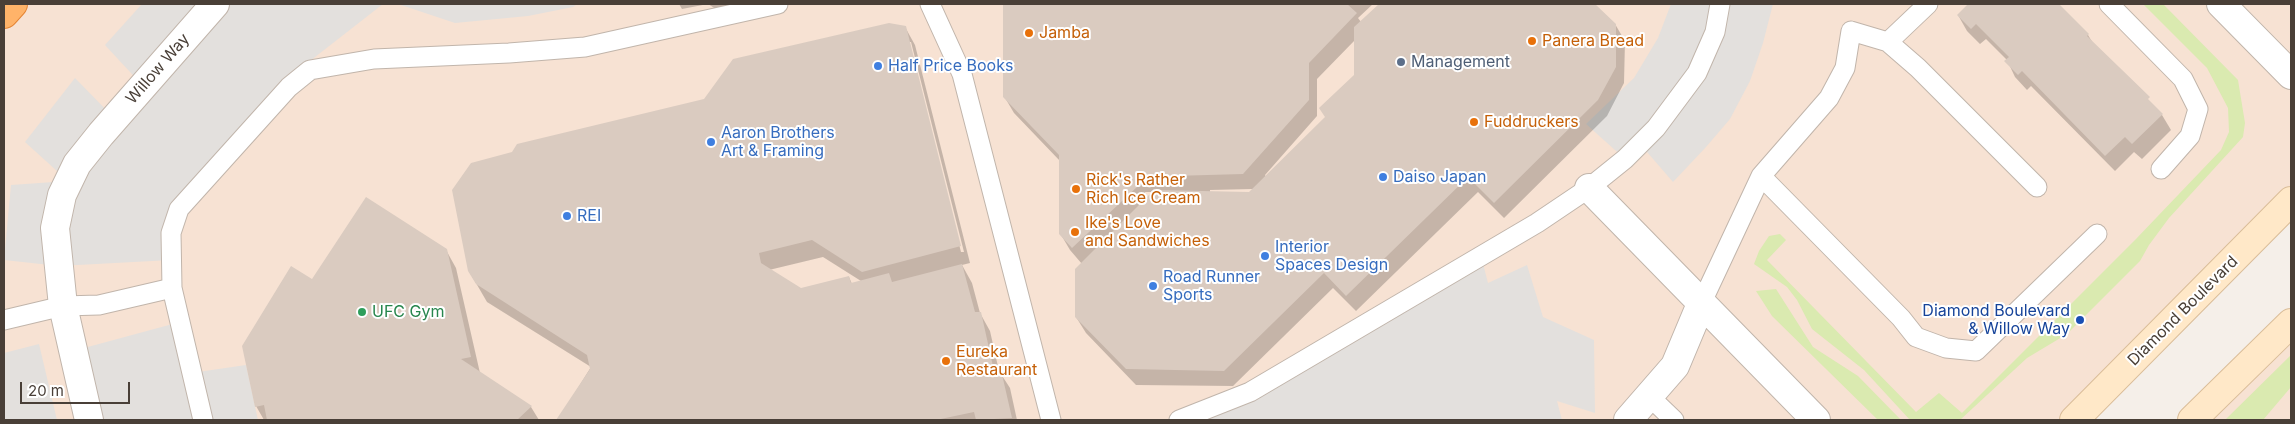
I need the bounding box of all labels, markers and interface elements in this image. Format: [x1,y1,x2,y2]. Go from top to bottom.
place label: Jamba [1039,23,1090,43]
marker: Jamba [1023,27,1035,39]
street label: Willow Way [122,30,194,108]
place label: Panera Bread [1542,31,1644,51]
marker: Panera Bread [1526,35,1538,47]
place label: Management [1411,52,1510,72]
place label: Half Price Books [888,56,1013,76]
marker: Management [1395,56,1407,68]
marker: Half Price Books [872,60,884,72]
place label: Fuddruckers [1484,112,1579,132]
marker: Fuddruckers [1468,116,1480,128]
place label: Aaron Brothers Art & Framing [721,123,835,161]
marker: Aaron Brothers Art & Framing [705,136,717,148]
place label: Daiso Japan [1393,167,1486,187]
place label: Rick's Rather Rich Ice Cream [1086,170,1200,208]
marker: Daiso Japan [1377,171,1389,183]
marker: Rick's Rather Rich Ice Cream [1070,183,1082,195]
place label: REI [577,206,601,226]
marker: REI [561,210,573,222]
place label: Ike's Love and Sandwiches [1085,213,1210,251]
marker: Ike's Love and Sandwiches [1069,226,1081,238]
place label: Interior Spaces Design [1275,237,1388,275]
marker: Interior Spaces Design [1259,250,1271,262]
street label: Diamond Boulevard [2124,252,2242,370]
place label: Road Runner Sports [1163,267,1260,305]
marker: Road Runner Sports [1147,280,1159,292]
place label: Diamond Boulevard & Willow Way [1922,301,2070,339]
place label: UFC Gym [372,302,444,322]
marker: UFC Gym [356,306,368,318]
marker: Diamond Boulevard & Willow Way [2074,314,2086,326]
place label: Eureka Restaurant [956,342,1037,380]
marker: Eureka Restaurant [940,355,952,367]
scale bar [22,372,132,404]
text: 20 m [28,381,64,400]

